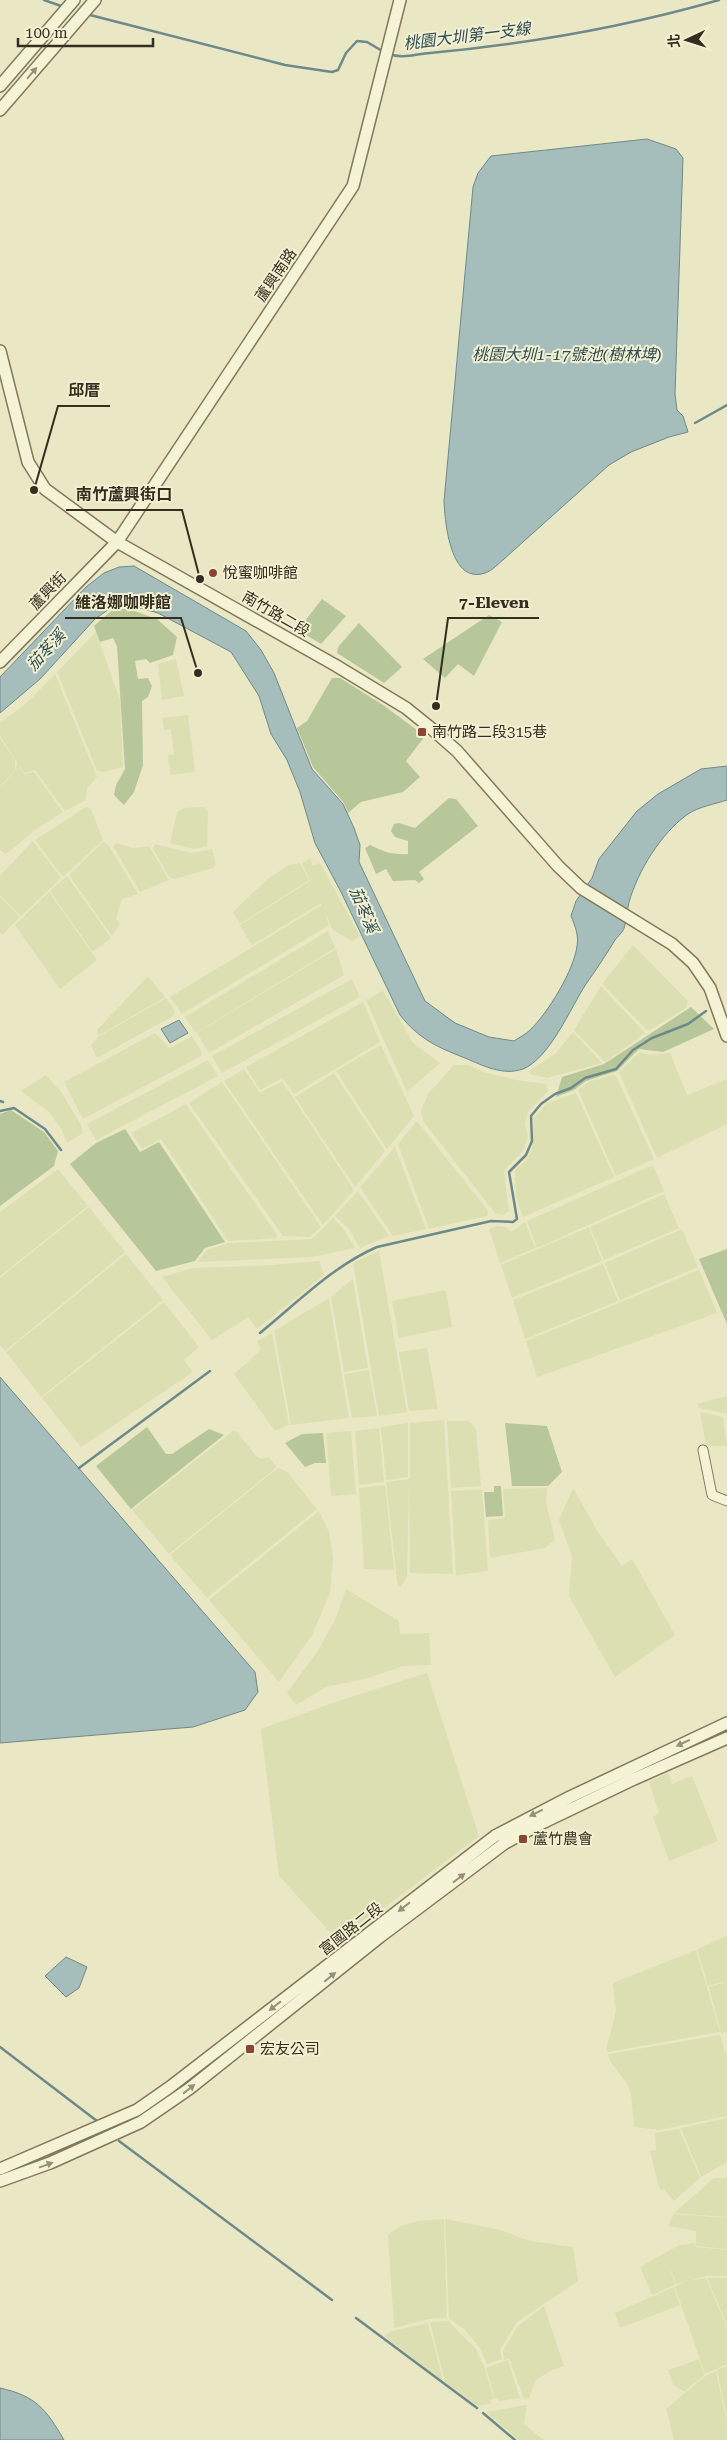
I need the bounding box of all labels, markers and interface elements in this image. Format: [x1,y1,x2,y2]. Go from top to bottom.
scale bar [18,15,152,47]
north arrow [662,15,712,65]
water label: 桃園大圳第一支線 [402,19,534,53]
text: 100 m [25,24,68,42]
text: 北 [666,33,683,48]
one-way arrow [26,67,37,80]
street label: 蘆興南路 [252,245,300,305]
water label: 桃園大圳1-17號池(樹林埤) [472,345,662,364]
callout: 邱厝 [58,375,110,406]
text: 邱厝 [68,381,100,400]
callout: 南竹蘆興街口 [66,479,182,510]
text: 南竹蘆興街口 [76,485,172,504]
place label: 悅蜜咖啡館 [223,564,298,582]
marker: 悅蜜咖啡館 [207,567,219,579]
street label: 蘆興街 [26,569,70,613]
callout: 維洛娜咖啡館 [65,587,181,618]
street label: 南竹路二段 [239,587,313,641]
callout: 7-Eleven [448,587,539,618]
text: 維洛娜咖啡館 [75,593,171,612]
text: 7-Eleven [459,593,529,612]
water label: 茄苳溪 [23,624,70,674]
place label: 南竹路二段315巷 [432,723,547,741]
marker: 南竹路二段315巷 [416,726,428,738]
water label: 茄苳溪 [346,884,383,938]
one-way arrow [676,1740,690,1748]
one-way arrow [529,1810,543,1818]
place label: 蘆竹農會 [533,1830,593,1848]
marker: 蘆竹農會 [517,1833,529,1845]
one-way arrow [452,1873,466,1883]
street label: 富國路二段 [316,1899,386,1959]
one-way arrow [398,1901,411,1912]
one-way arrow [323,1971,336,1982]
one-way arrow [269,2001,282,2012]
place label: 宏友公司 [260,2040,320,2058]
marker: 宏友公司 [244,2043,256,2055]
one-way arrow [182,2083,195,2094]
one-way arrow [39,2161,54,2169]

